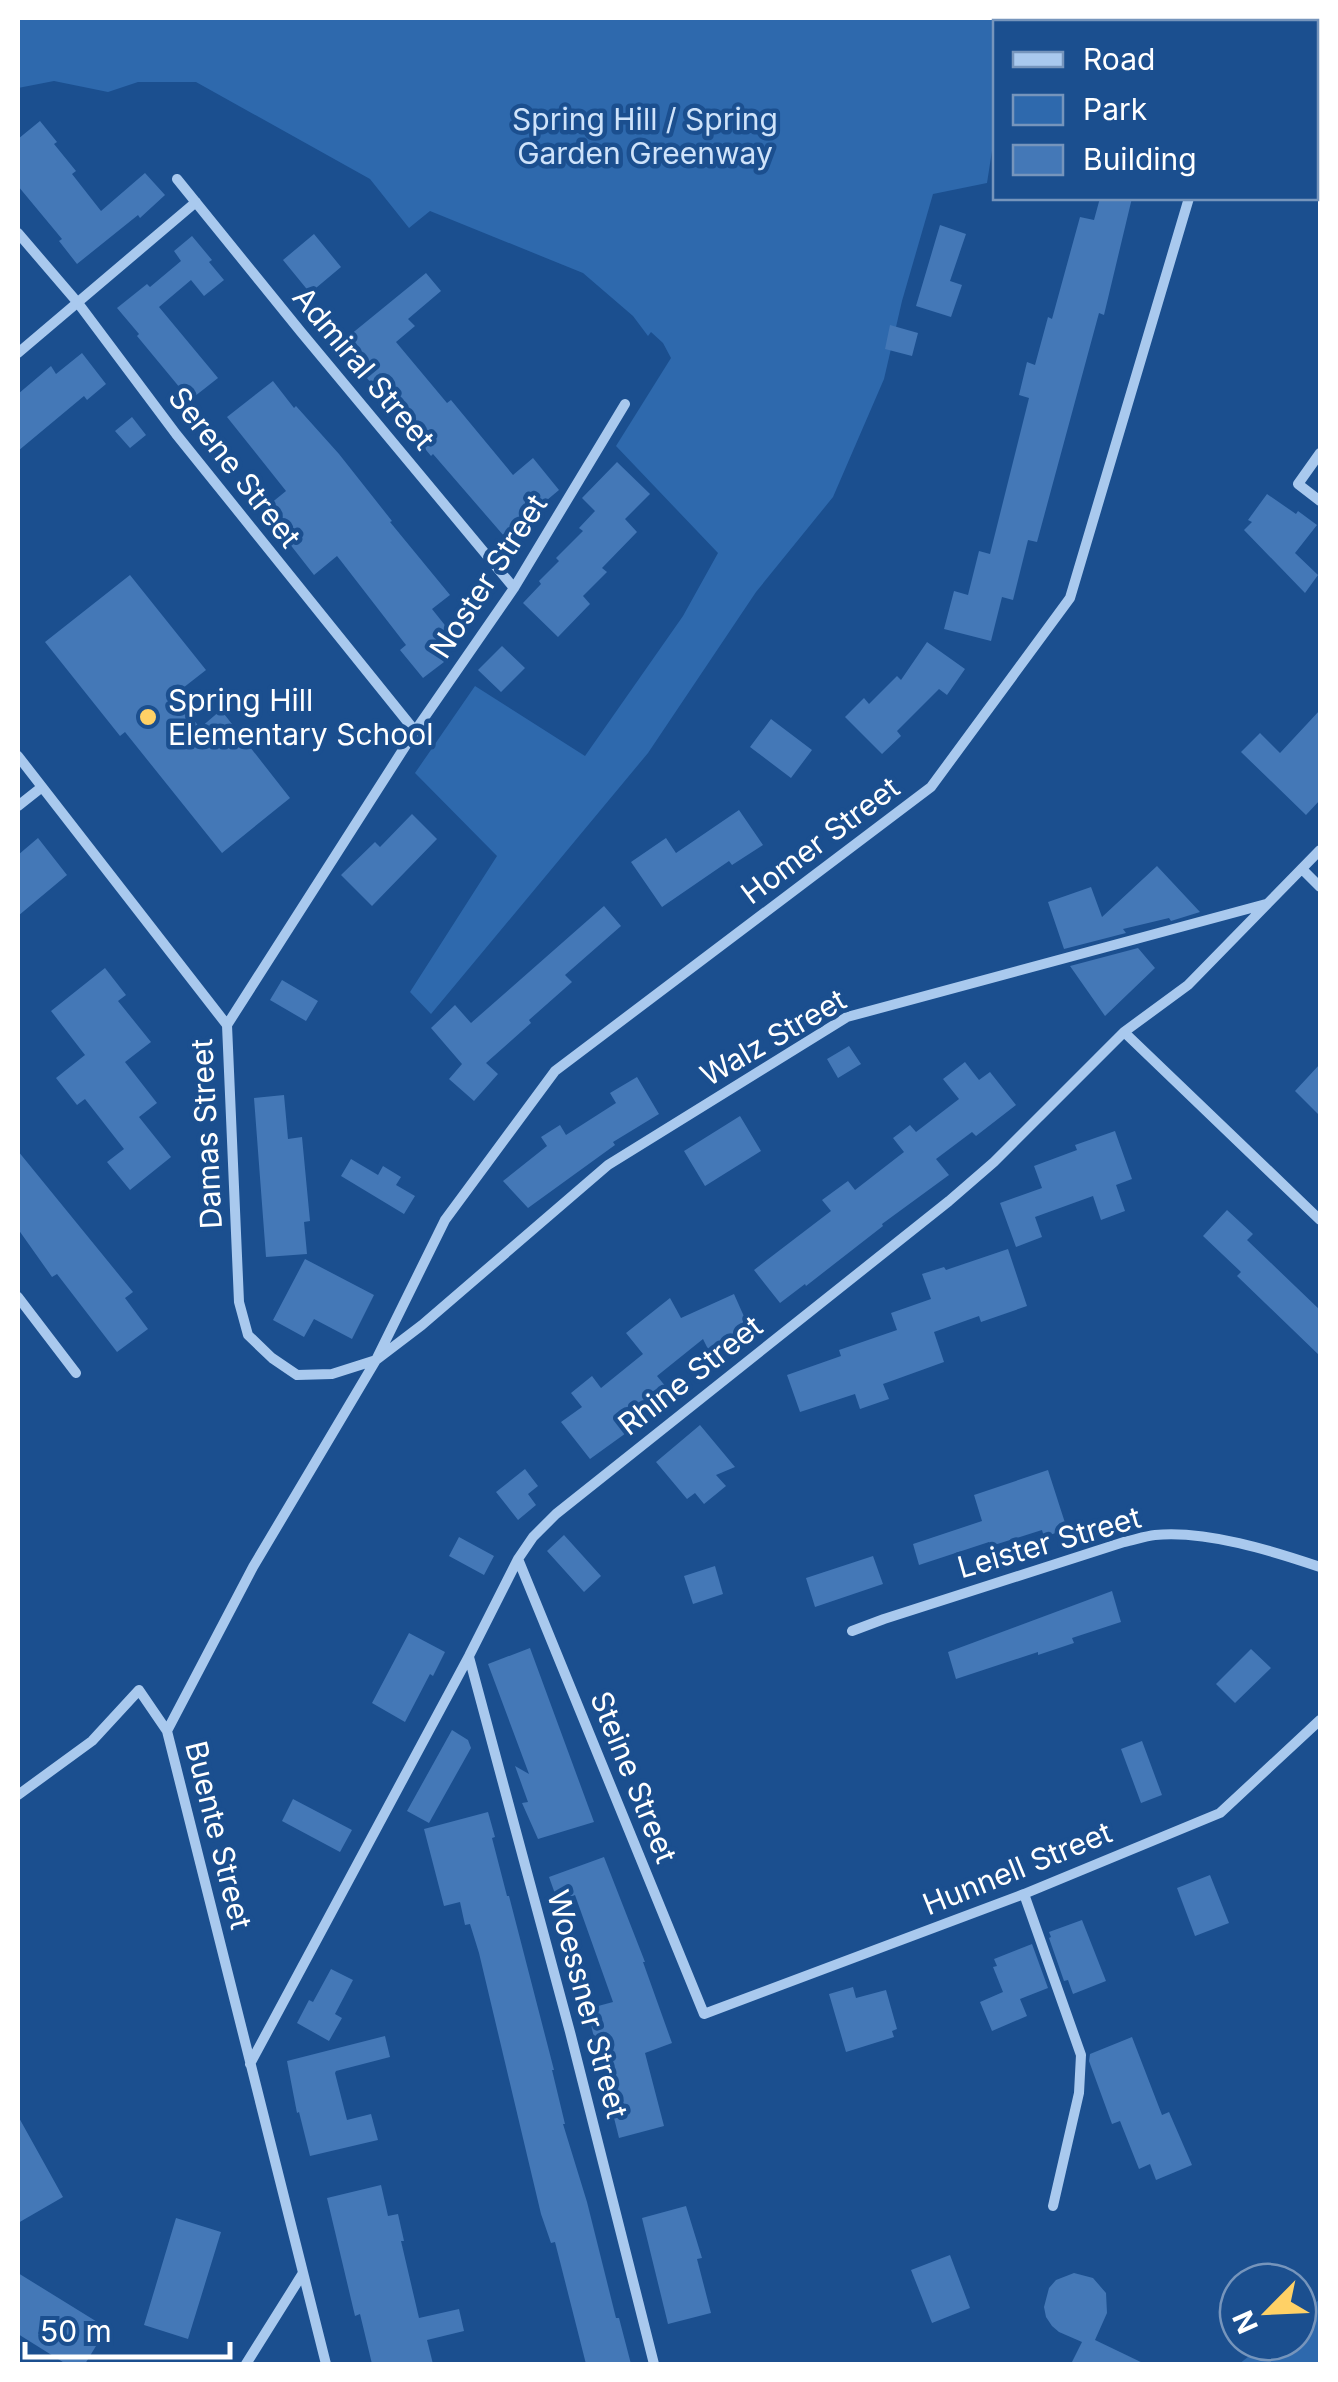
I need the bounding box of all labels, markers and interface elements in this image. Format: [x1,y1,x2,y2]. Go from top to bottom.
legend [993,20,1318,200]
text: Road [1083,41,1155,77]
text: Park [1083,91,1148,127]
park label: Spring Hill / Spring Garden Greenway [512,101,778,171]
text: Building [1083,141,1197,177]
street label: Admiral Street [286,279,443,457]
street label: Serene Street [161,380,309,554]
street label: Noster Street [422,487,554,665]
place label: Spring Hill Elementary School [168,682,434,752]
marker: Spring Hill Elementary School [137,706,159,728]
street label: Homer Street [734,769,906,911]
street label: Walz Street [694,981,852,1093]
street label: Damas Street [183,1038,229,1230]
street label: Rhine Street [611,1308,769,1442]
street label: Leister Street [953,1499,1145,1585]
street label: Steine Street [583,1686,685,1868]
street label: Buente Street [178,1737,260,1933]
street label: Hunnell Street [917,1814,1117,1922]
street label: Woessner Street [540,1886,636,2122]
north arrow [1218,2262,1318,2362]
scale bar [25,2297,230,2359]
text: N [1225,2306,1265,2339]
text: 50 m [40,2313,112,2349]

